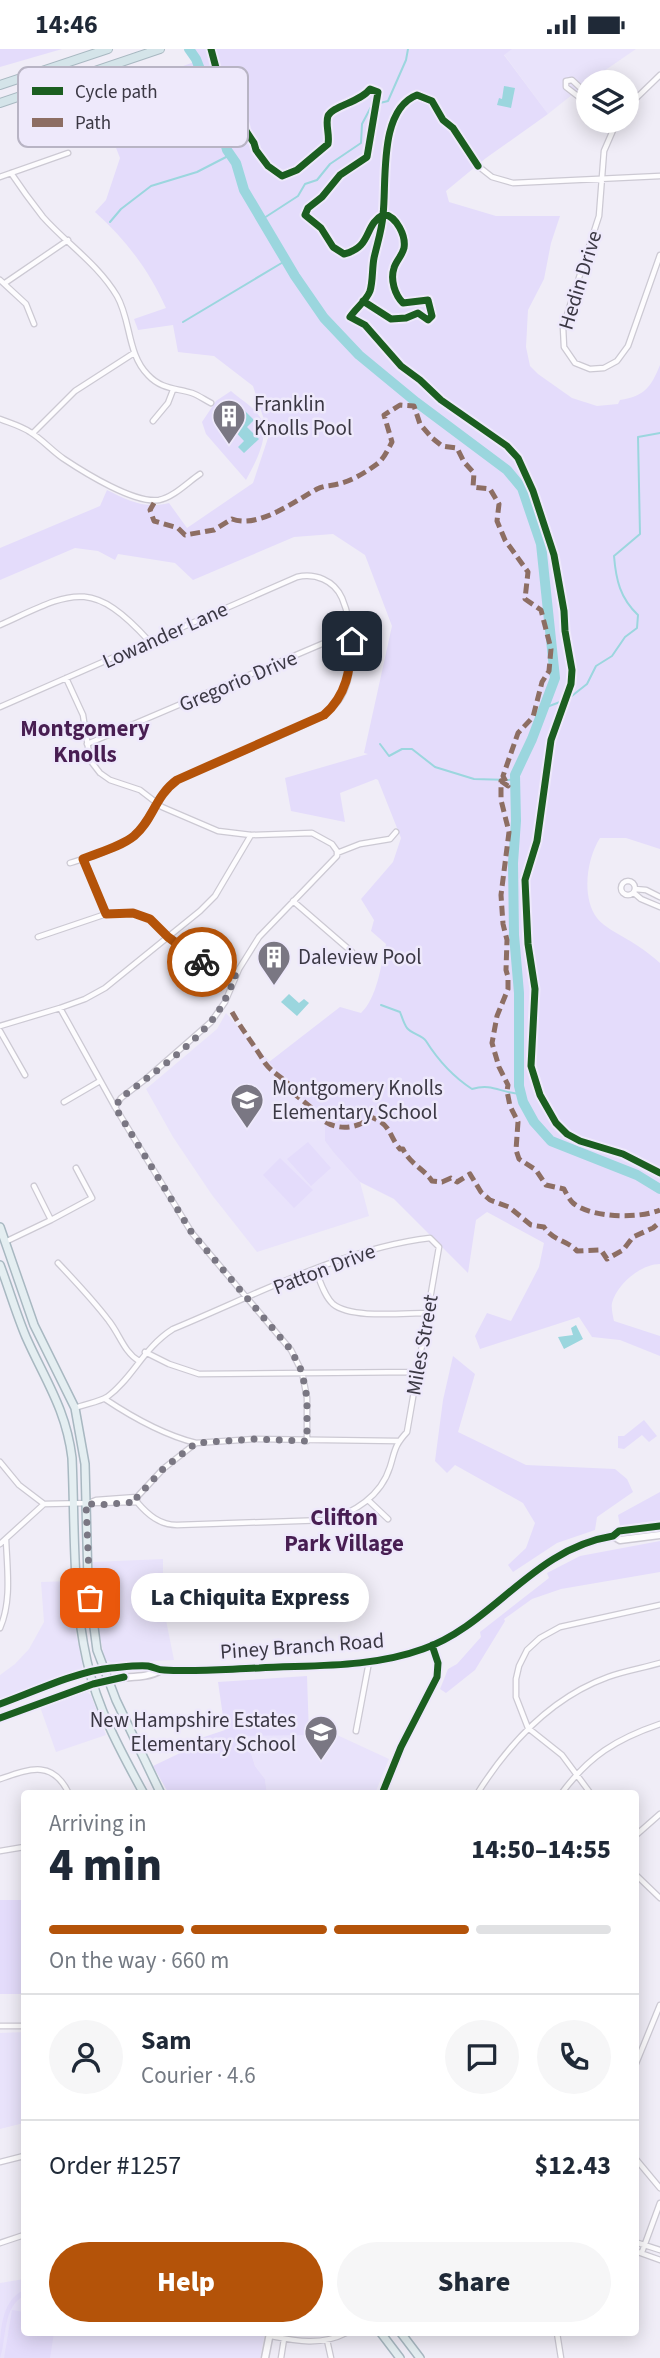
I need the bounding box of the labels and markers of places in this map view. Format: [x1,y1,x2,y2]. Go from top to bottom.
place label: Franklin Knolls Pool [254,389,352,443]
building icon: Franklin Knolls Pool [210,397,248,446]
pin [322,611,382,671]
building icon: Daleview Pool [255,938,293,987]
place label: Daleview Pool [298,942,422,972]
place label: Montgomery Knolls Elementary School [272,1073,443,1127]
school or university icon: Montgomery Knolls Elementary School [228,1081,266,1130]
pin [60,1568,120,1628]
callout: La Chiquita Express [132,1573,370,1623]
place label: New Hampshire Estates Elementary School [90,1705,296,1759]
school or university icon: New Hampshire Estates Elementary School [302,1713,340,1762]

